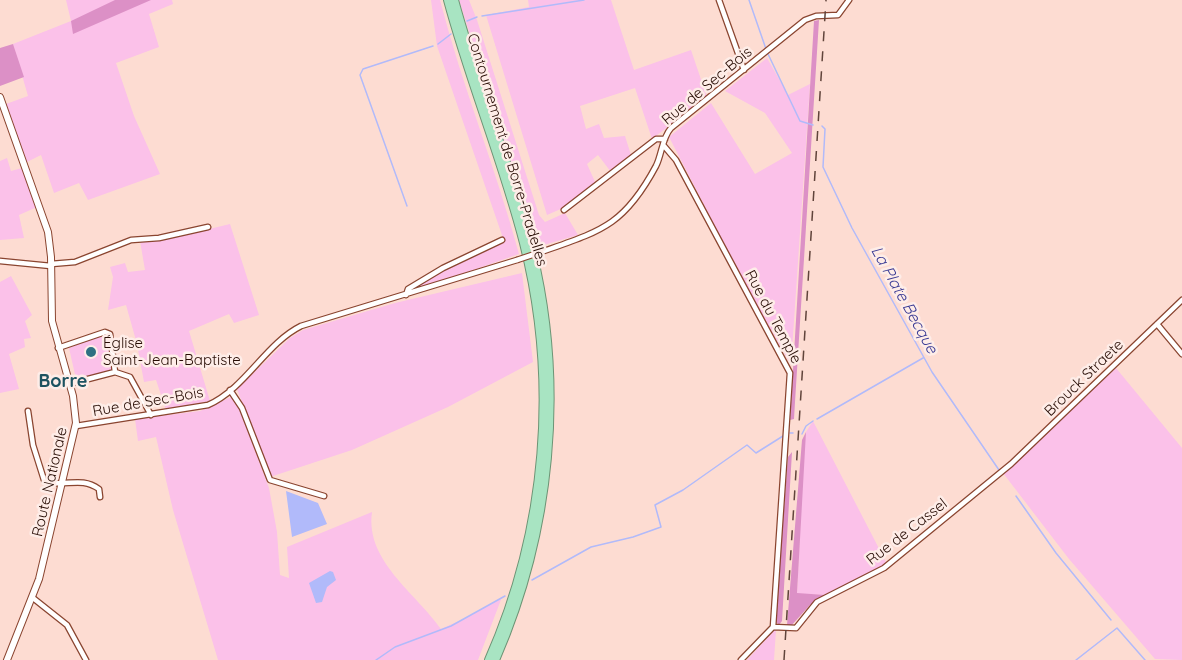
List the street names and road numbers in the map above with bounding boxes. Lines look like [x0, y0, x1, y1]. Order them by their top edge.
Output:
street label: Contournement de Borre-Pradelles [463, 31, 551, 269]
street label: Rue de Sec-Bois [658, 43, 756, 129]
street label: Rue du Temple [741, 267, 805, 367]
street label: Brouck Straete [1041, 336, 1127, 420]
street label: Rue de Sec-Bois [91, 383, 205, 421]
street label: Route Nationale [29, 425, 71, 539]
street label: Rue de Cassel [863, 495, 951, 569]

